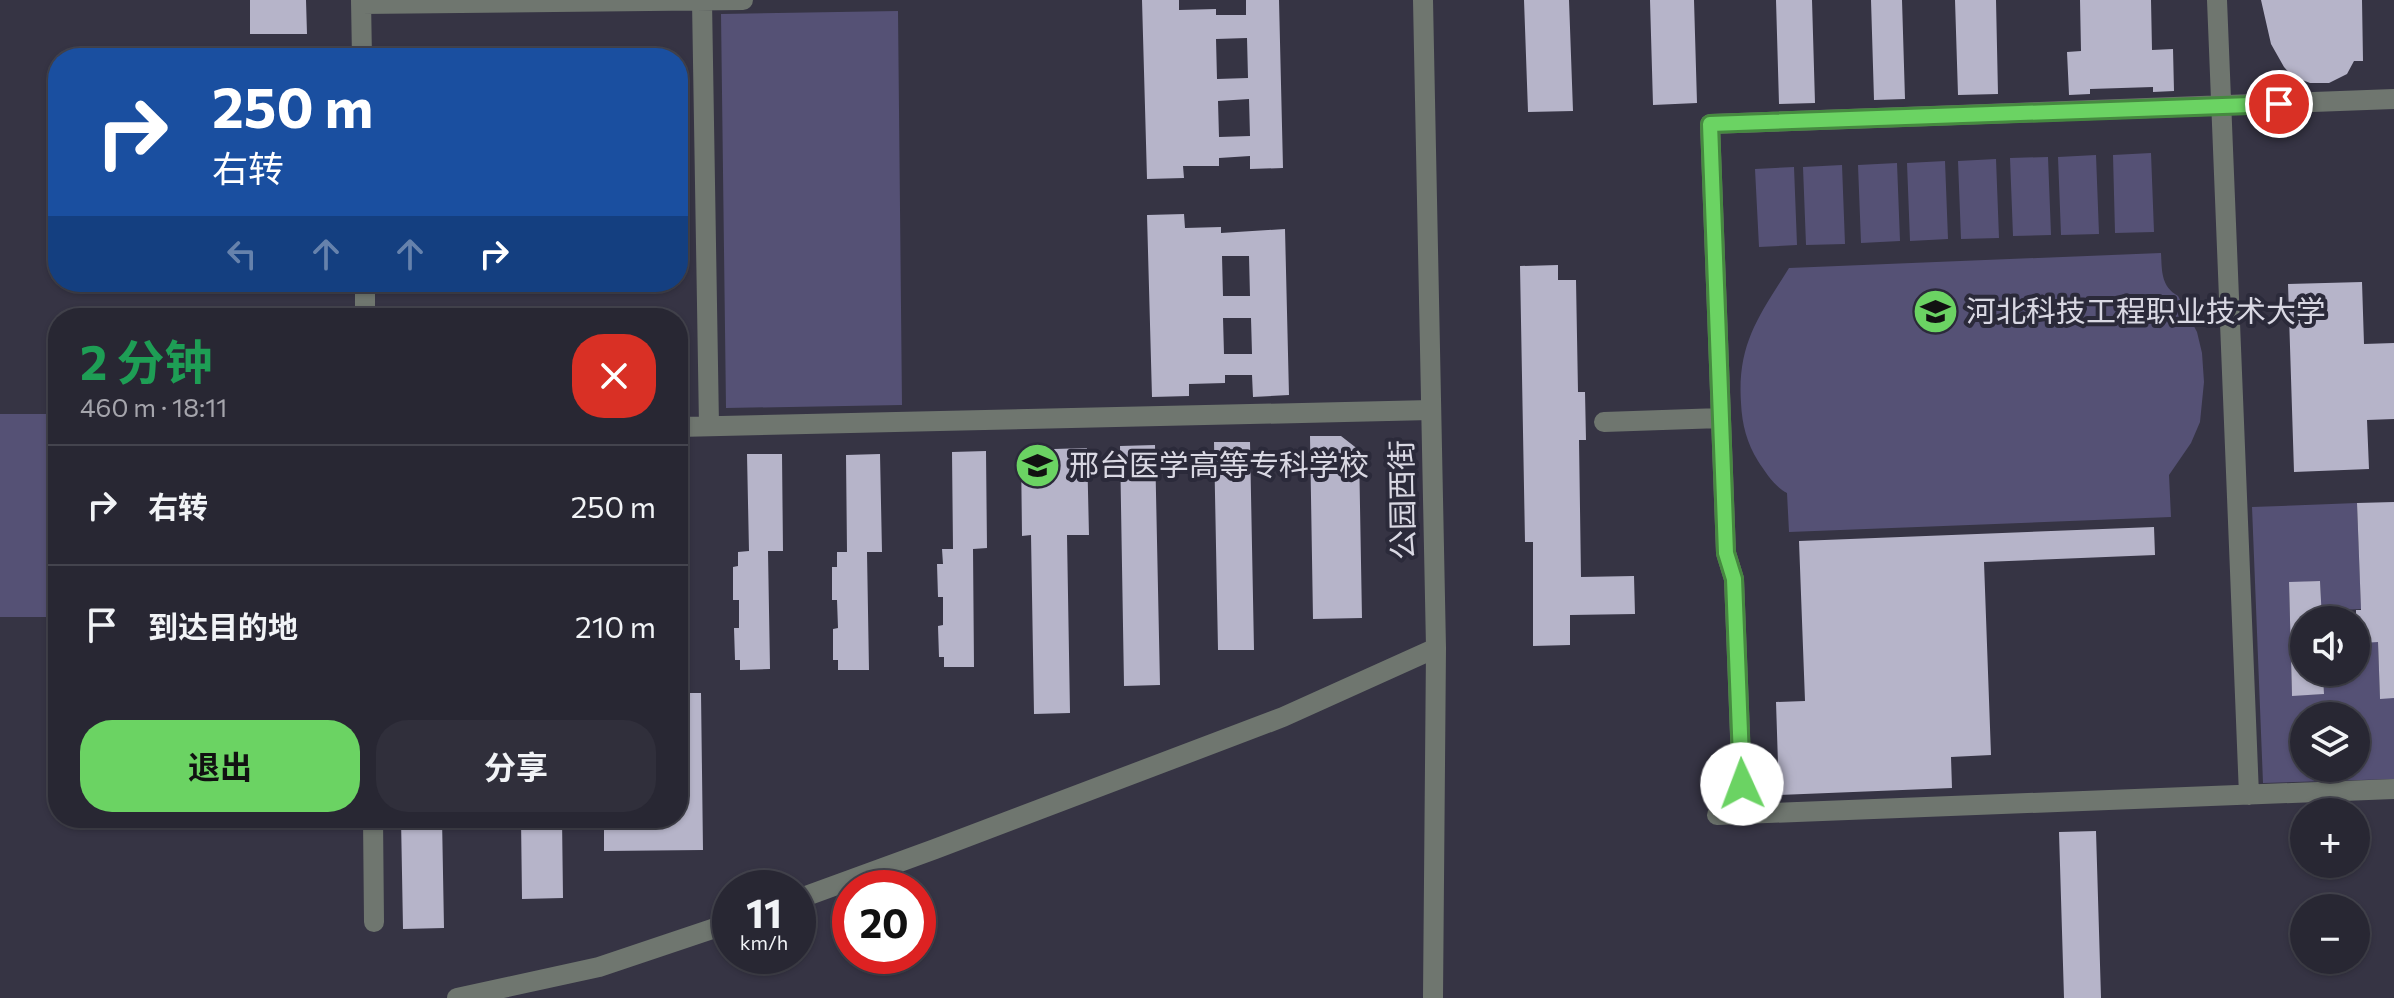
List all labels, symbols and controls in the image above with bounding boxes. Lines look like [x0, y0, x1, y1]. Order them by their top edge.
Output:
pin [2245, 70, 2313, 138]
text: 250 m [212, 71, 373, 140]
icon: right [80, 80, 184, 184]
icon: arrive [2257, 82, 2301, 126]
text: 右转 [212, 145, 284, 189]
icon: left [220, 232, 264, 276]
icon: ahead [304, 232, 348, 276]
icon: ahead [388, 232, 432, 276]
icon: right [472, 232, 516, 276]
school or university icon: 河北科技工程职业技术大学 [1911, 288, 1959, 336]
place label: 河北科技工程职业技术大学 [1966, 291, 2326, 328]
text: 2 分钟 [80, 331, 212, 390]
button: close [572, 334, 656, 418]
text: 460 m · 18:11 [80, 391, 227, 422]
street label: 公园西街 [1381, 440, 1420, 560]
school or university icon: 邢台医学高等专科学校 [1014, 442, 1062, 490]
place label: 邢台医学高等专科学校 [1069, 445, 1369, 482]
icon: right [80, 483, 124, 527]
text: 右转 [148, 487, 208, 524]
text: 250 m [571, 487, 656, 524]
icon: arrive [80, 603, 124, 647]
map controls [2290, 606, 2370, 974]
button: sound [2290, 606, 2370, 686]
text: 到达目的地 [148, 607, 298, 644]
text: 210 m [575, 607, 656, 644]
button: layers [2290, 702, 2370, 782]
button: 退出 [80, 720, 360, 812]
button: 分享 [376, 720, 656, 812]
position arrow [1700, 742, 1784, 826]
button: + [2290, 798, 2370, 878]
speed limit sign: 20 [832, 870, 936, 974]
text: 11 [746, 887, 782, 936]
button: − [2290, 894, 2370, 974]
text: km/h [740, 930, 788, 954]

